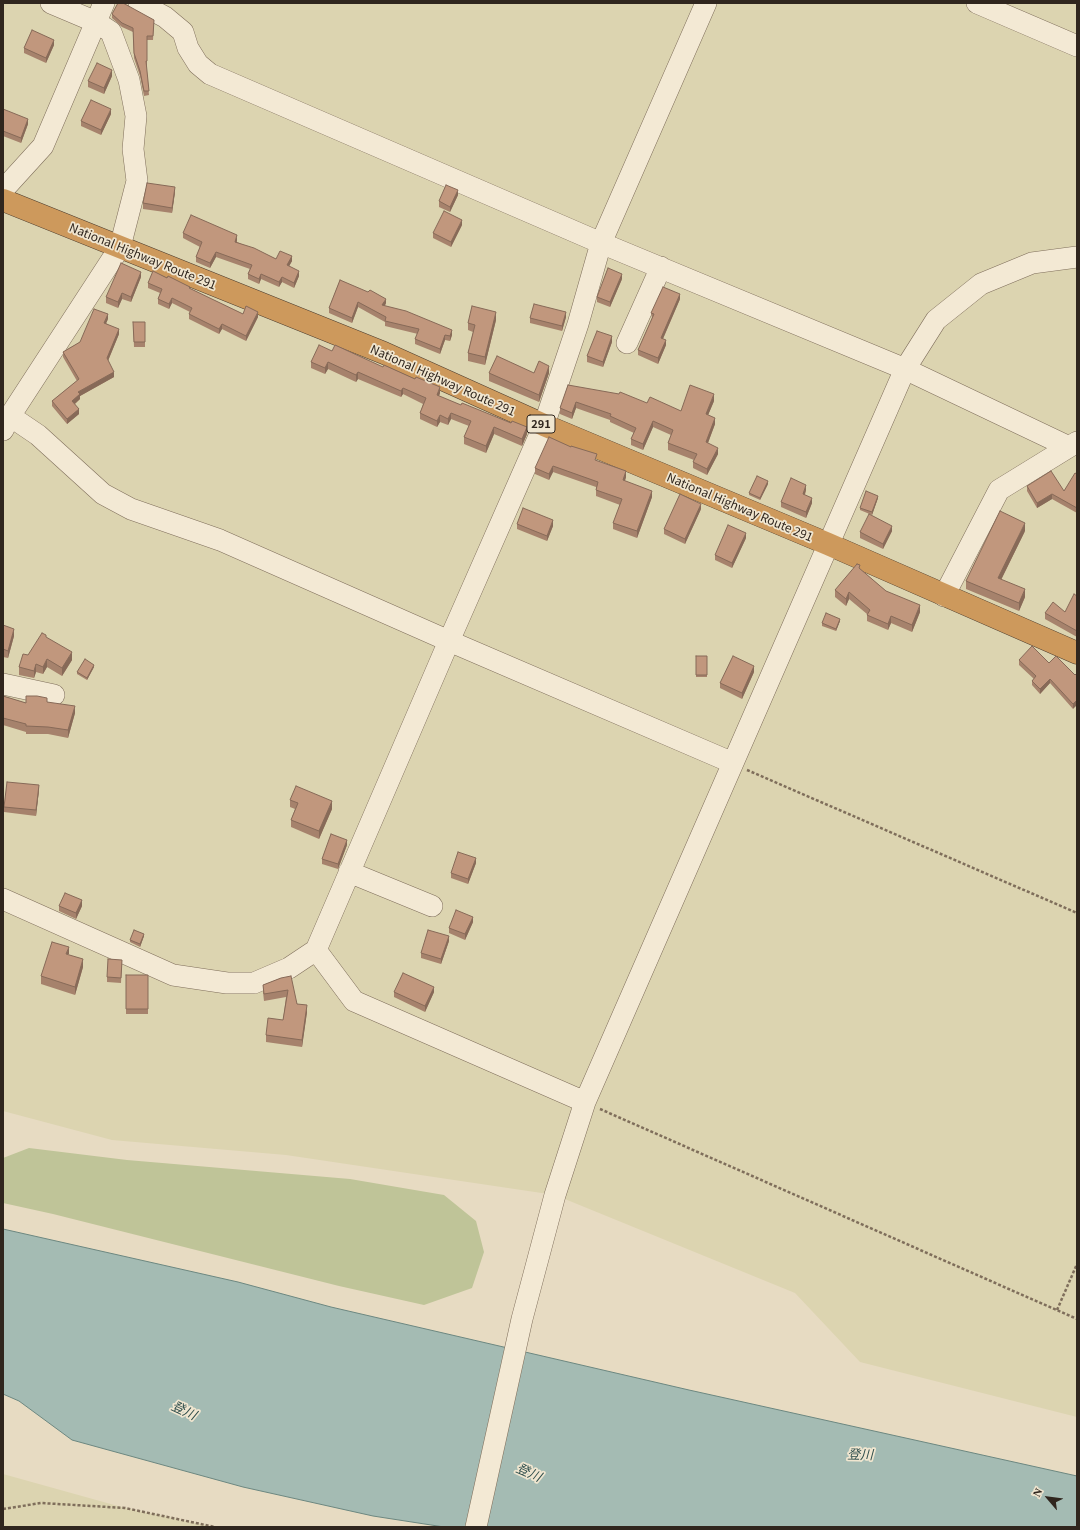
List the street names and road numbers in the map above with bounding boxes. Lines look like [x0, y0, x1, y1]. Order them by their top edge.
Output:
street label: National Highway Route 291 [67, 220, 219, 292]
street label: National Highway Route 291 [368, 341, 518, 419]
road number: 291 [527, 415, 555, 433]
street label: National Highway Route 291 [665, 470, 815, 544]

